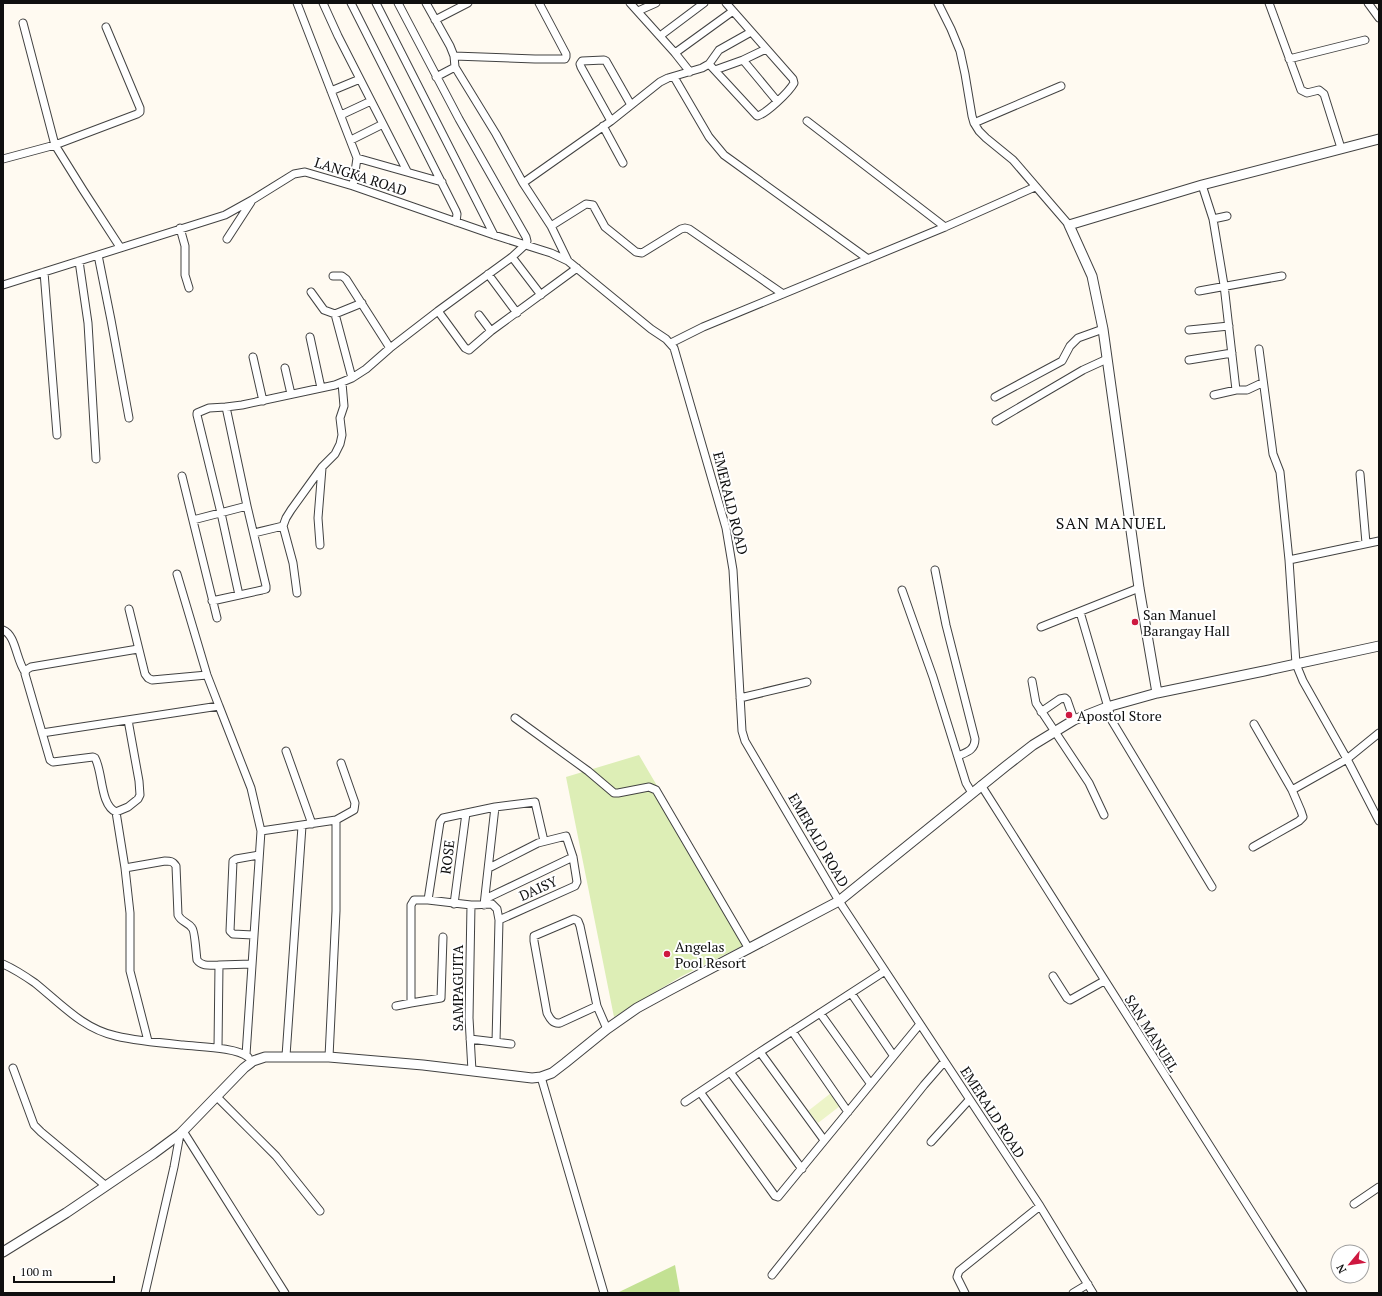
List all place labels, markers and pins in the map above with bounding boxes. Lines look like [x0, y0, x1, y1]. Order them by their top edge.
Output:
place label: San Manuel Barangay Hall [1143, 605, 1230, 640]
marker: San Manuel Barangay Hall [1130, 617, 1140, 627]
place label: Apostol Store [1077, 706, 1162, 725]
marker: Apostol Store [1064, 710, 1074, 720]
place label: Angelas Pool Resort [675, 937, 747, 972]
marker: Angelas Pool Resort [662, 949, 672, 959]

